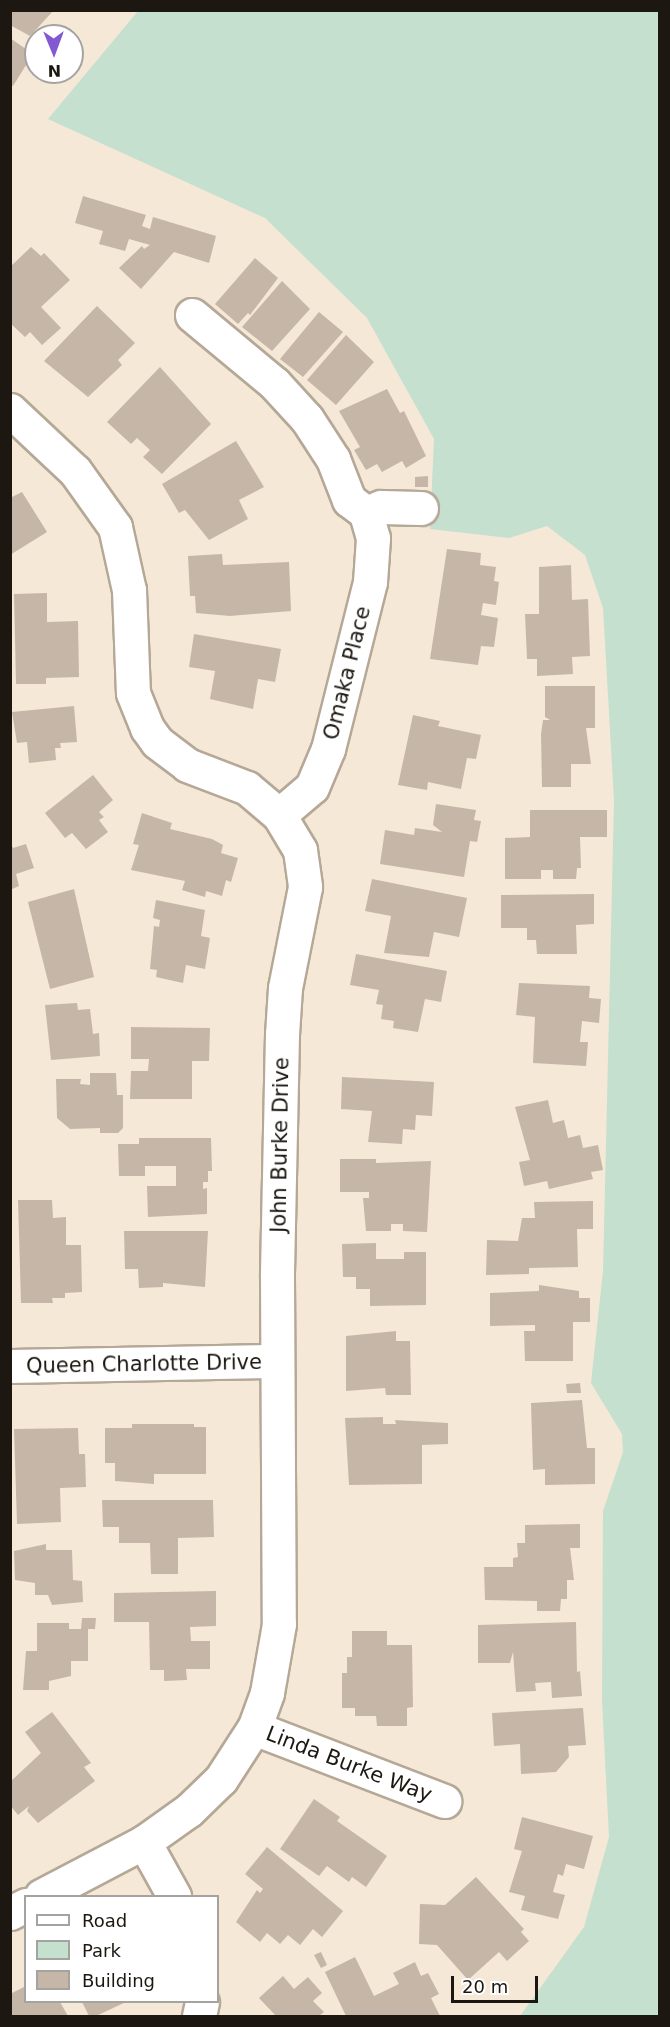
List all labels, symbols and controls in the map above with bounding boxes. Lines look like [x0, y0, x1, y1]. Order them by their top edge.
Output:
north arrow [24, 24, 84, 84]
text: N [47, 61, 61, 80]
street label: Omaka Place [318, 603, 376, 743]
street label: John Burke Drive [266, 1057, 294, 1233]
street label: Queen Charlotte Drive [26, 1349, 262, 1379]
street label: Linda Burke Way [262, 1721, 436, 1807]
legend [24, 1895, 219, 2003]
text: Road [82, 1910, 127, 1931]
text: Park [82, 1940, 121, 1961]
scale bar [454, 1964, 541, 2002]
text: Building [82, 1970, 155, 1991]
text: 20 m [462, 1976, 508, 1997]

